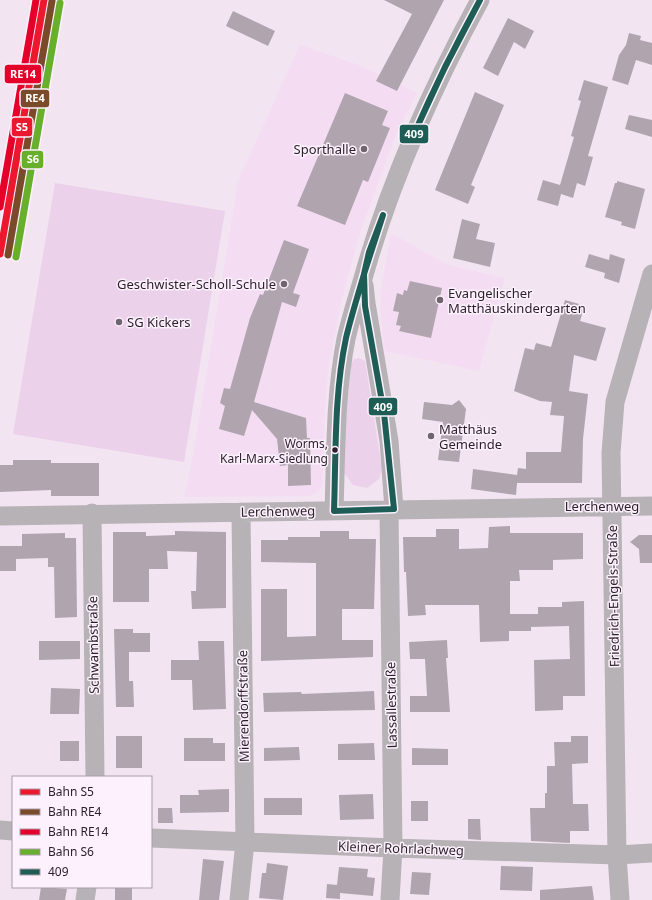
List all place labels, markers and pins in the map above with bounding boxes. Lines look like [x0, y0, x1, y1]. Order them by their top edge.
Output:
place label: Sporthalle [294, 140, 356, 158]
marker: Sporthalle [359, 144, 369, 154]
place label: Geschwister-Scholl-Schule [117, 275, 276, 293]
marker: Geschwister-Scholl-Schule [279, 279, 289, 289]
place label: Evangelischer Matthäuskindergarten [448, 284, 586, 317]
marker: Evangelischer Matthäuskindergarten [435, 295, 445, 305]
place label: SG Kickers [127, 313, 191, 331]
marker: SG Kickers [114, 317, 124, 327]
place label: Matthäus Gemeinde [439, 420, 502, 453]
marker: Matthäus Gemeinde [426, 431, 436, 441]
place label: Worms, Karl-Marx-Siedlung [220, 435, 328, 467]
marker: Worms, Karl-Marx-Siedlung [330, 445, 340, 455]

